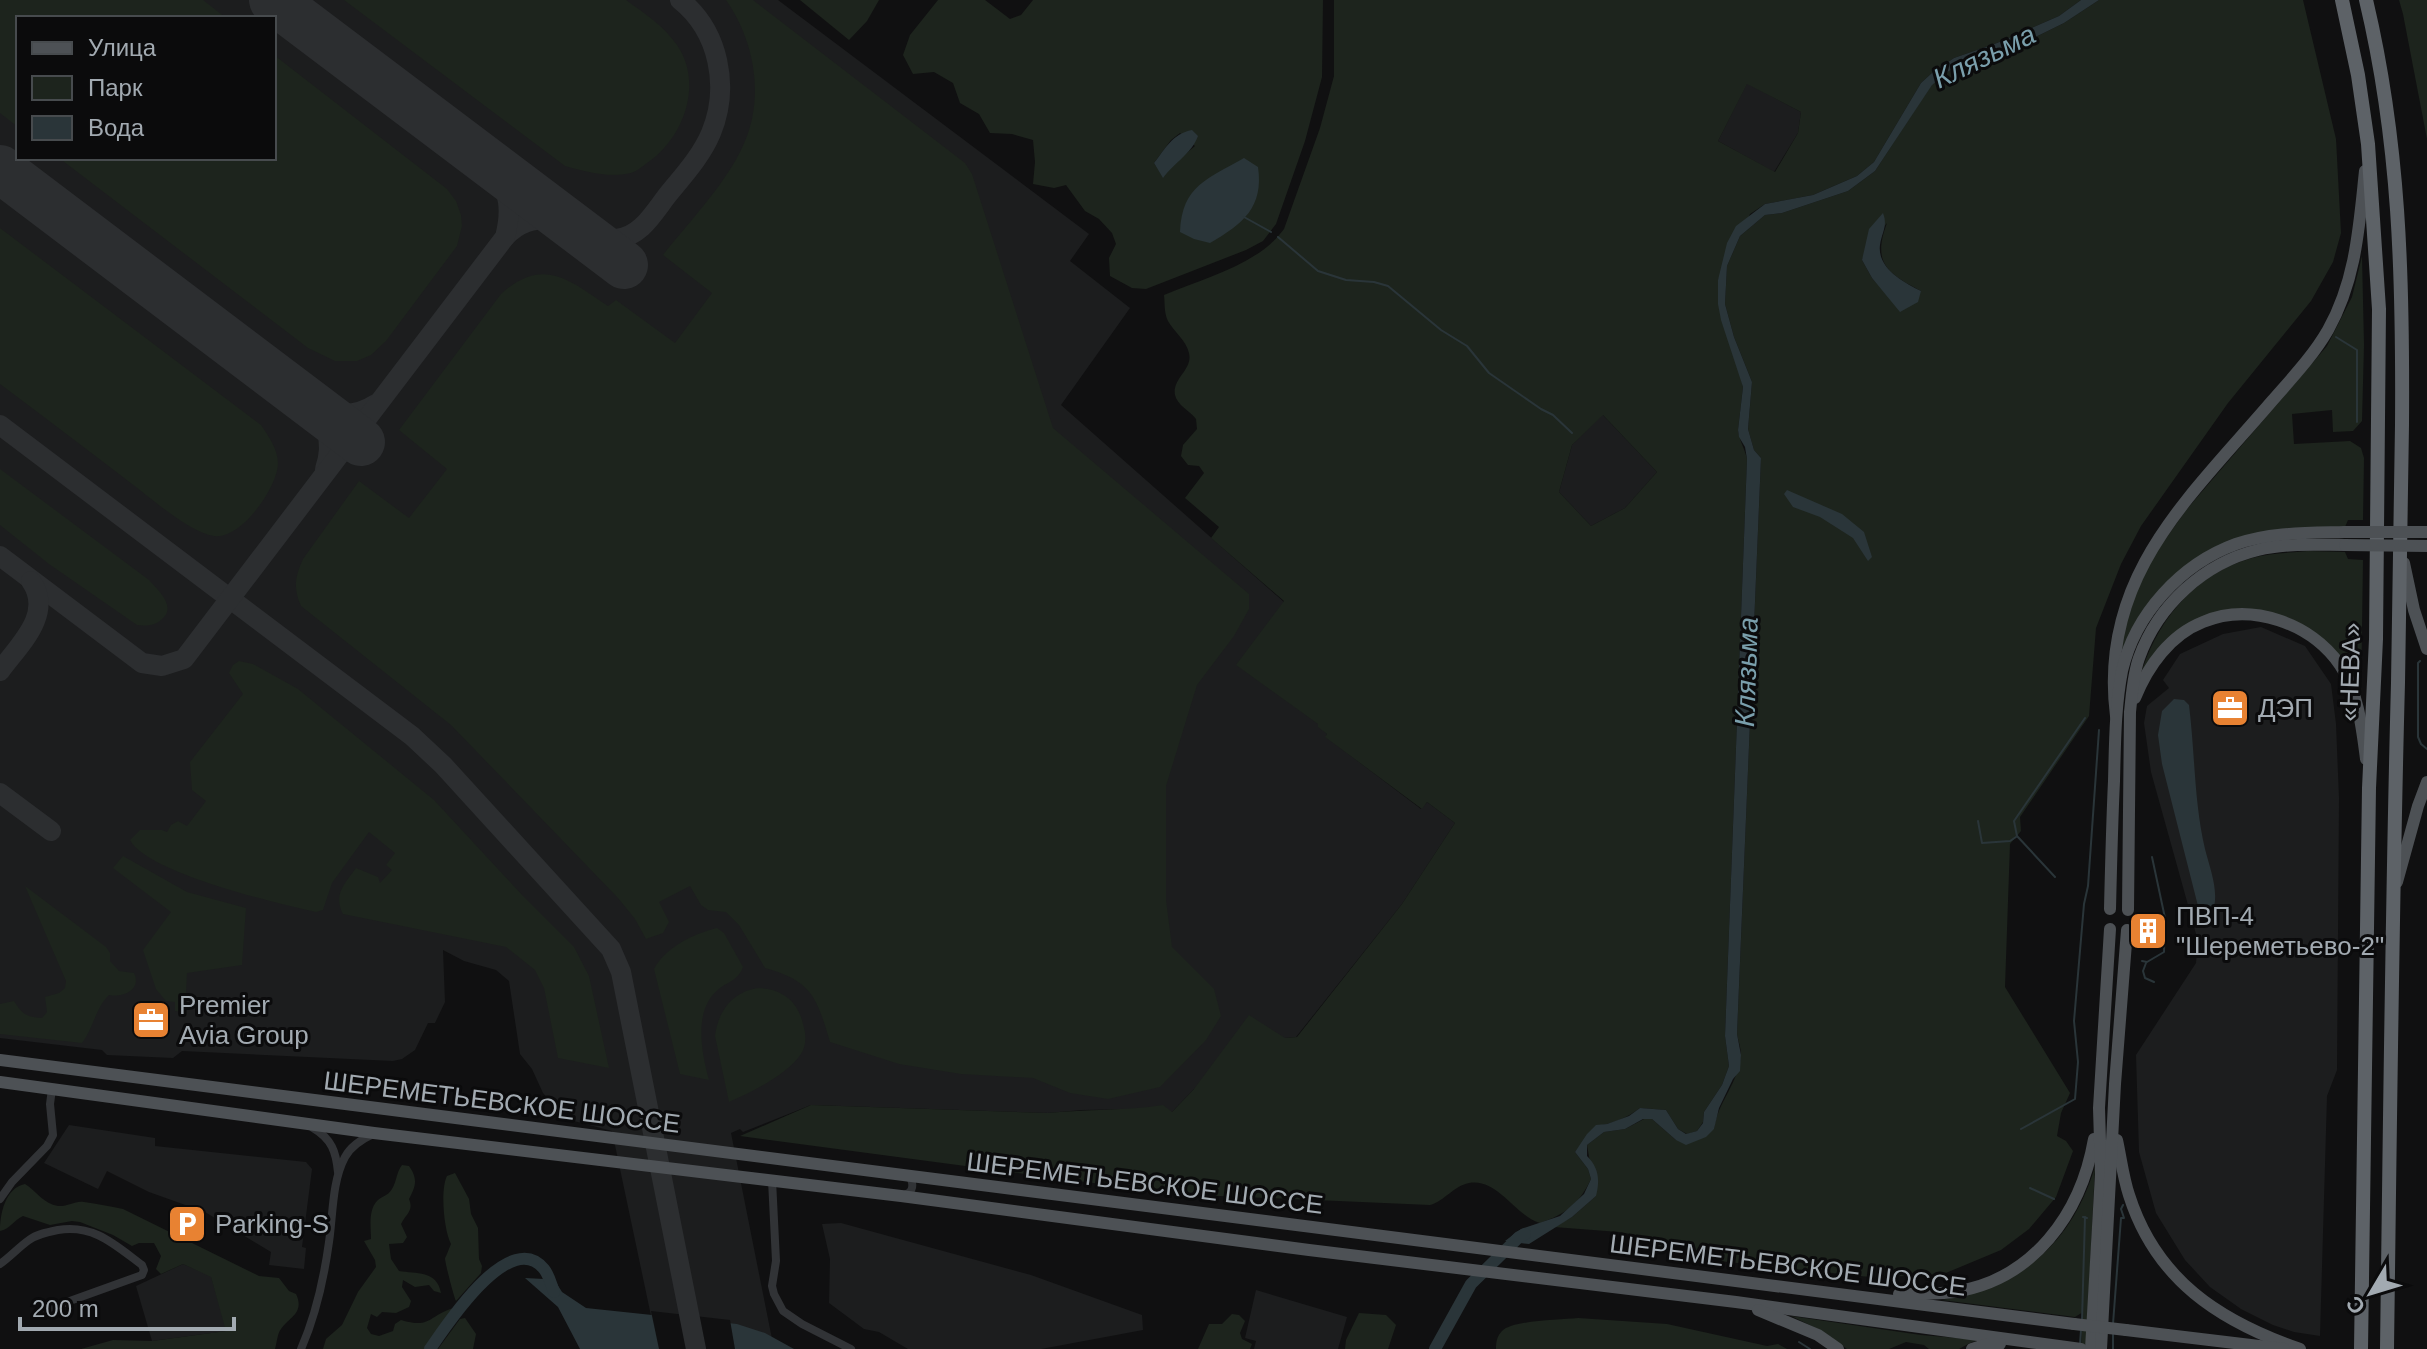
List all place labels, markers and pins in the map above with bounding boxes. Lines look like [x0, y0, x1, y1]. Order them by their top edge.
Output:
office icon: ДЭП [2209, 687, 2251, 729]
place label: ДЭП [2258, 693, 2313, 723]
place label: ПВП-4 "Шереметьево-2" [2176, 901, 2384, 961]
building icon: ПВП-4 "Шереметьево-2" [2127, 910, 2169, 952]
place label: Premier Avia Group [179, 990, 309, 1050]
office icon: Premier Avia Group [130, 999, 172, 1041]
parking icon: Parking-S [166, 1203, 208, 1245]
place label: Parking-S [215, 1209, 329, 1239]

